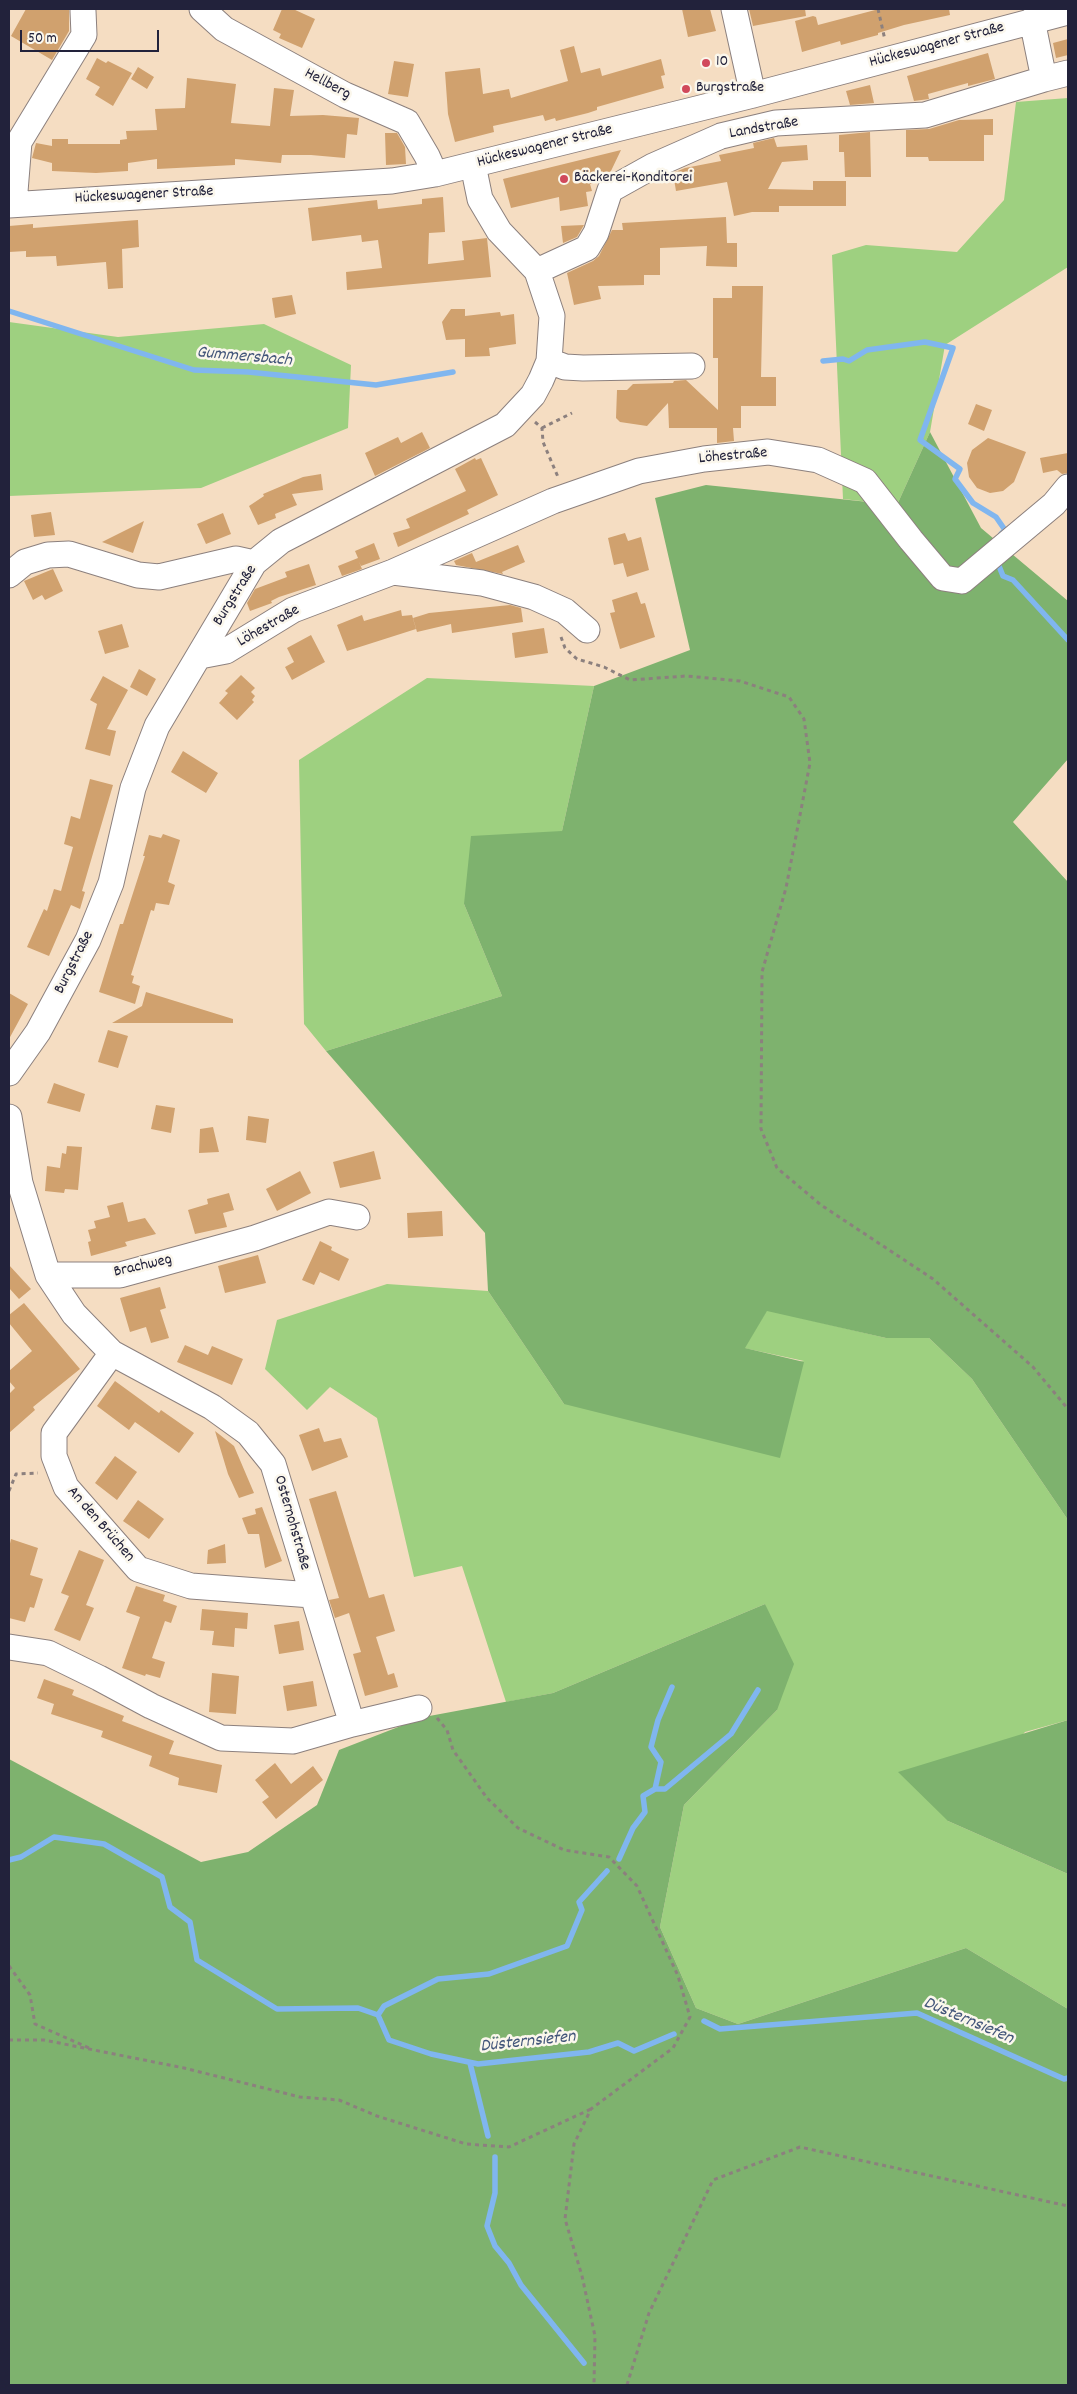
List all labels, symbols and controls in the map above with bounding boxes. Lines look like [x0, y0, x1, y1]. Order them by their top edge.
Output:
street label: Hückeswagener Straße [867, 19, 1007, 73]
scale bar [22, 20, 161, 52]
text: 50 m [28, 28, 57, 50]
place label: 10 [716, 53, 728, 73]
marker: 10 [700, 57, 712, 69]
street label: Hellberg [301, 65, 353, 105]
place label: Burgstraße [696, 79, 764, 99]
marker: Burgstraße [680, 83, 692, 95]
street label: Landstraße [728, 113, 800, 145]
street label: Hückeswagener Straße [475, 121, 615, 173]
place label: Bäckerei-Konditorei [574, 169, 692, 189]
marker: Bäckerei-Konditorei [558, 173, 570, 185]
street label: Hückeswagener Straße [74, 183, 214, 209]
water label: Gummersbach [196, 343, 292, 373]
street label: Löhestraße [698, 444, 768, 470]
street label: Burgstraße [210, 562, 262, 630]
street label: Löhestraße [234, 601, 304, 653]
street label: Burgstraße [51, 928, 99, 998]
street label: Brachweg [112, 1251, 174, 1283]
street label: Osternohstraße [268, 1474, 314, 1572]
street label: An den Brüchen [62, 1483, 138, 1567]
water label: Düsternsiefen [920, 1993, 1016, 2051]
water label: Düsternsiefen [479, 2027, 577, 2059]

